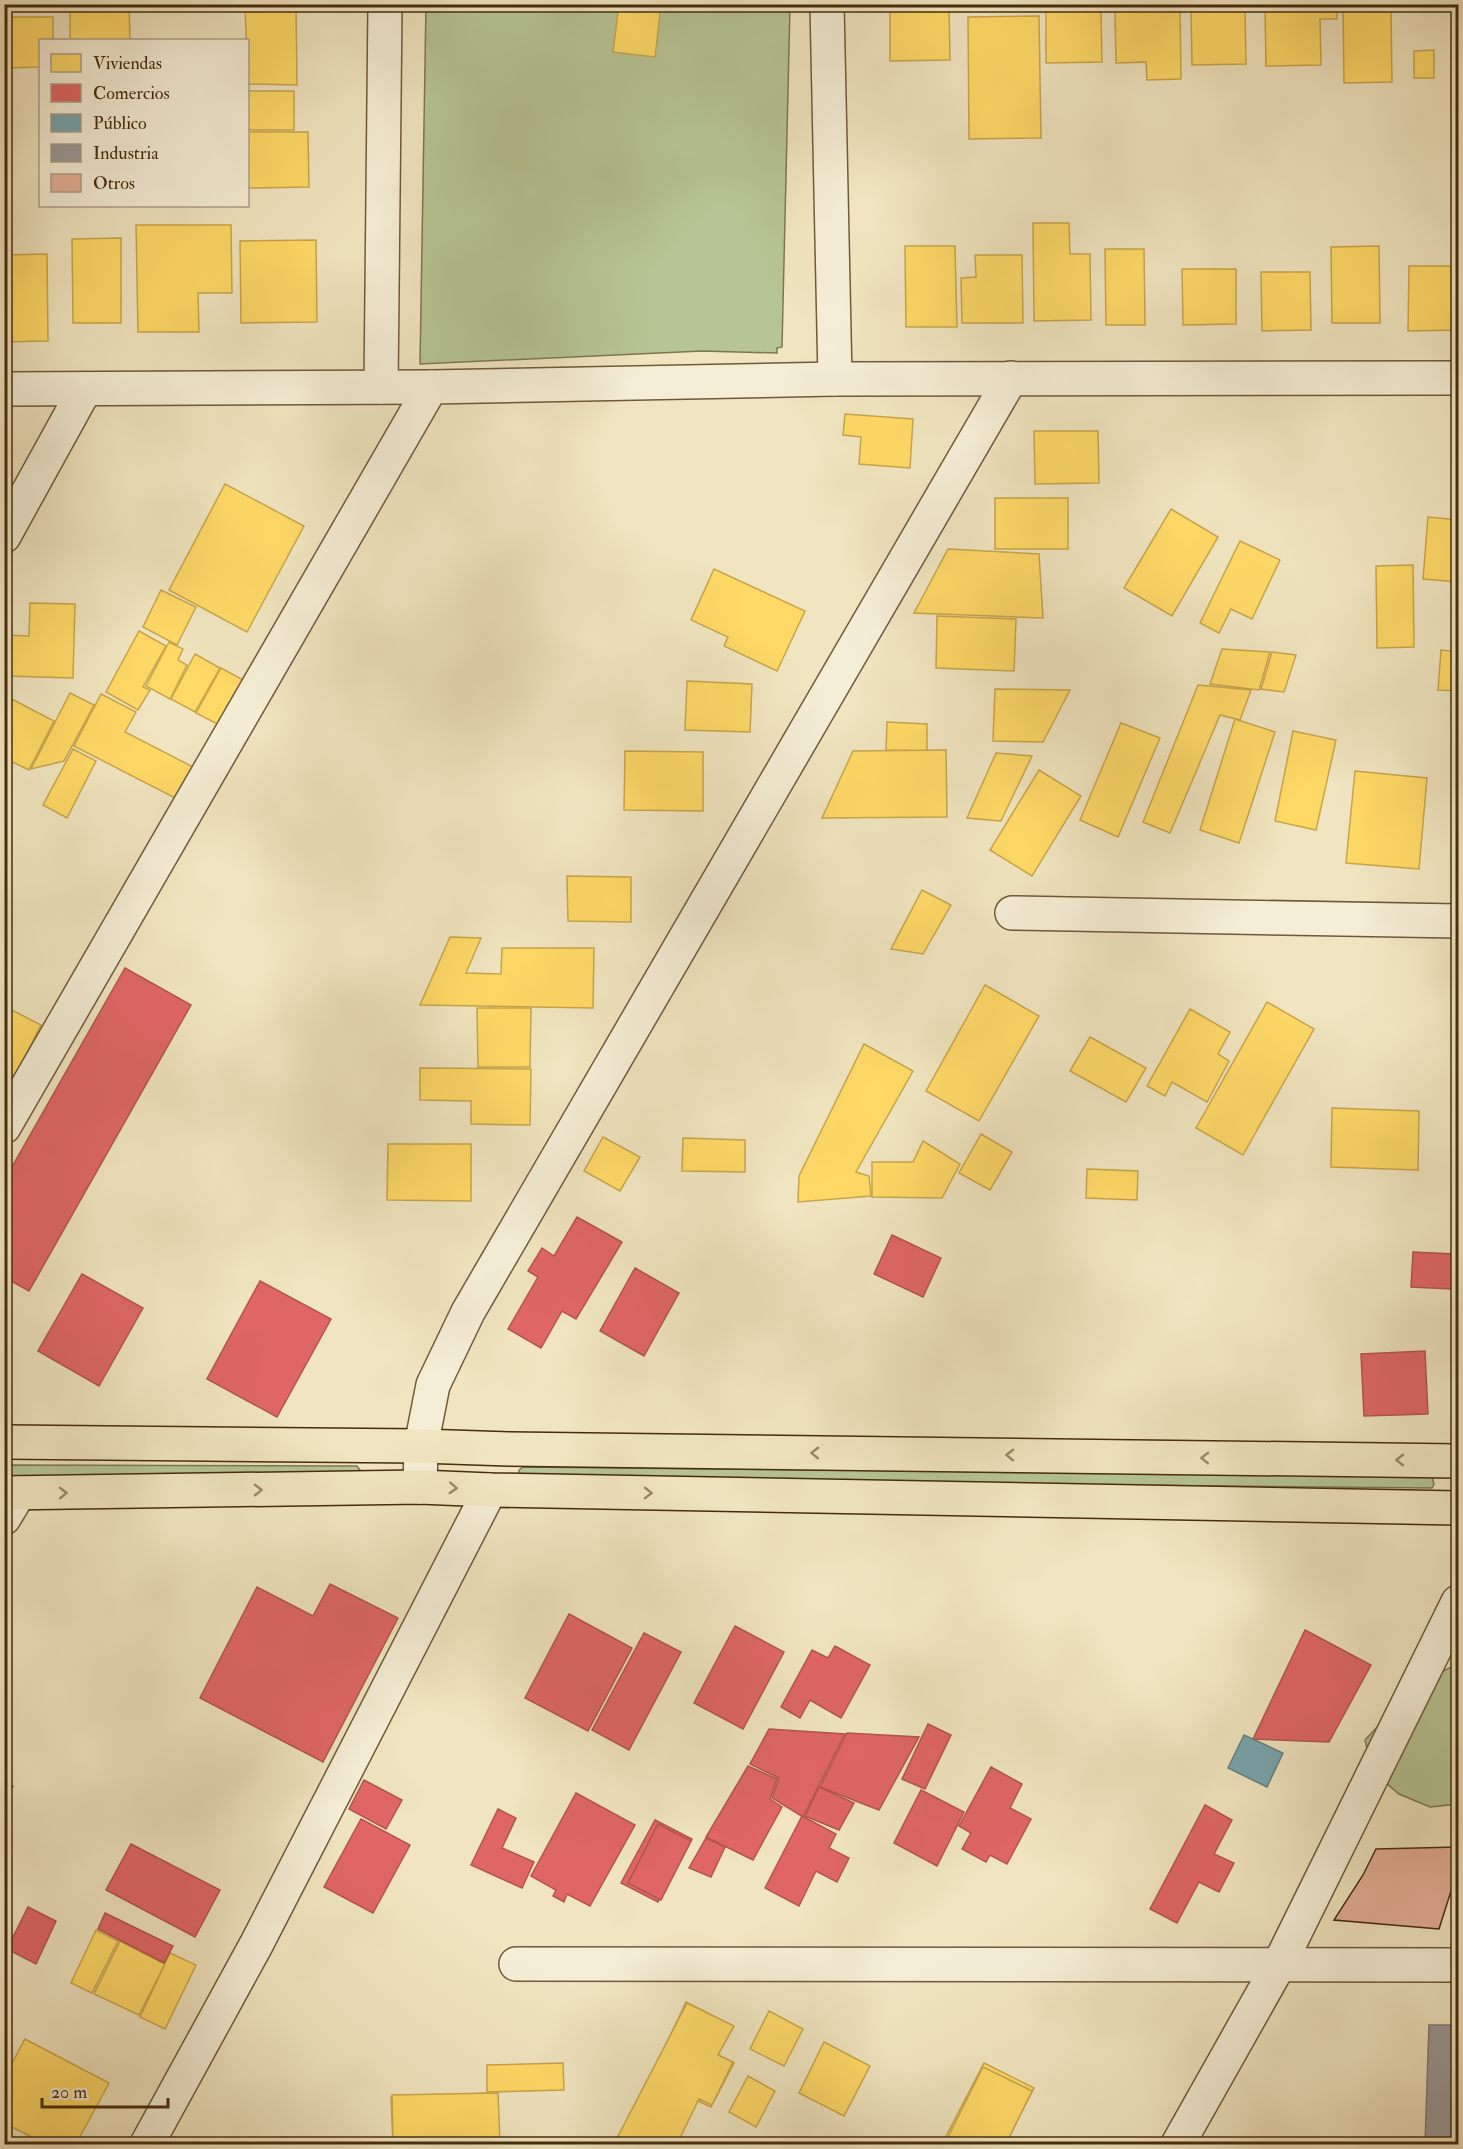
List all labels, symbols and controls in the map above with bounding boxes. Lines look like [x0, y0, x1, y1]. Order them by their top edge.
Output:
legend [39, 39, 249, 207]
text: Viviendas [93, 52, 162, 75]
text: Comercios [93, 82, 170, 105]
text: Público [93, 112, 147, 135]
text: Industria [93, 142, 159, 165]
text: Otros [93, 172, 135, 195]
one-way arrow [811, 1447, 820, 1459]
one-way arrow [1006, 1449, 1015, 1461]
one-way arrow [1201, 1451, 1210, 1464]
one-way arrow [1396, 1454, 1405, 1466]
one-way arrow [448, 1482, 457, 1495]
one-way arrow [253, 1483, 262, 1496]
one-way arrow [58, 1486, 67, 1499]
one-way arrow [643, 1487, 652, 1499]
scale bar [42, 2071, 168, 2109]
text: 20 m [51, 2081, 87, 2104]

